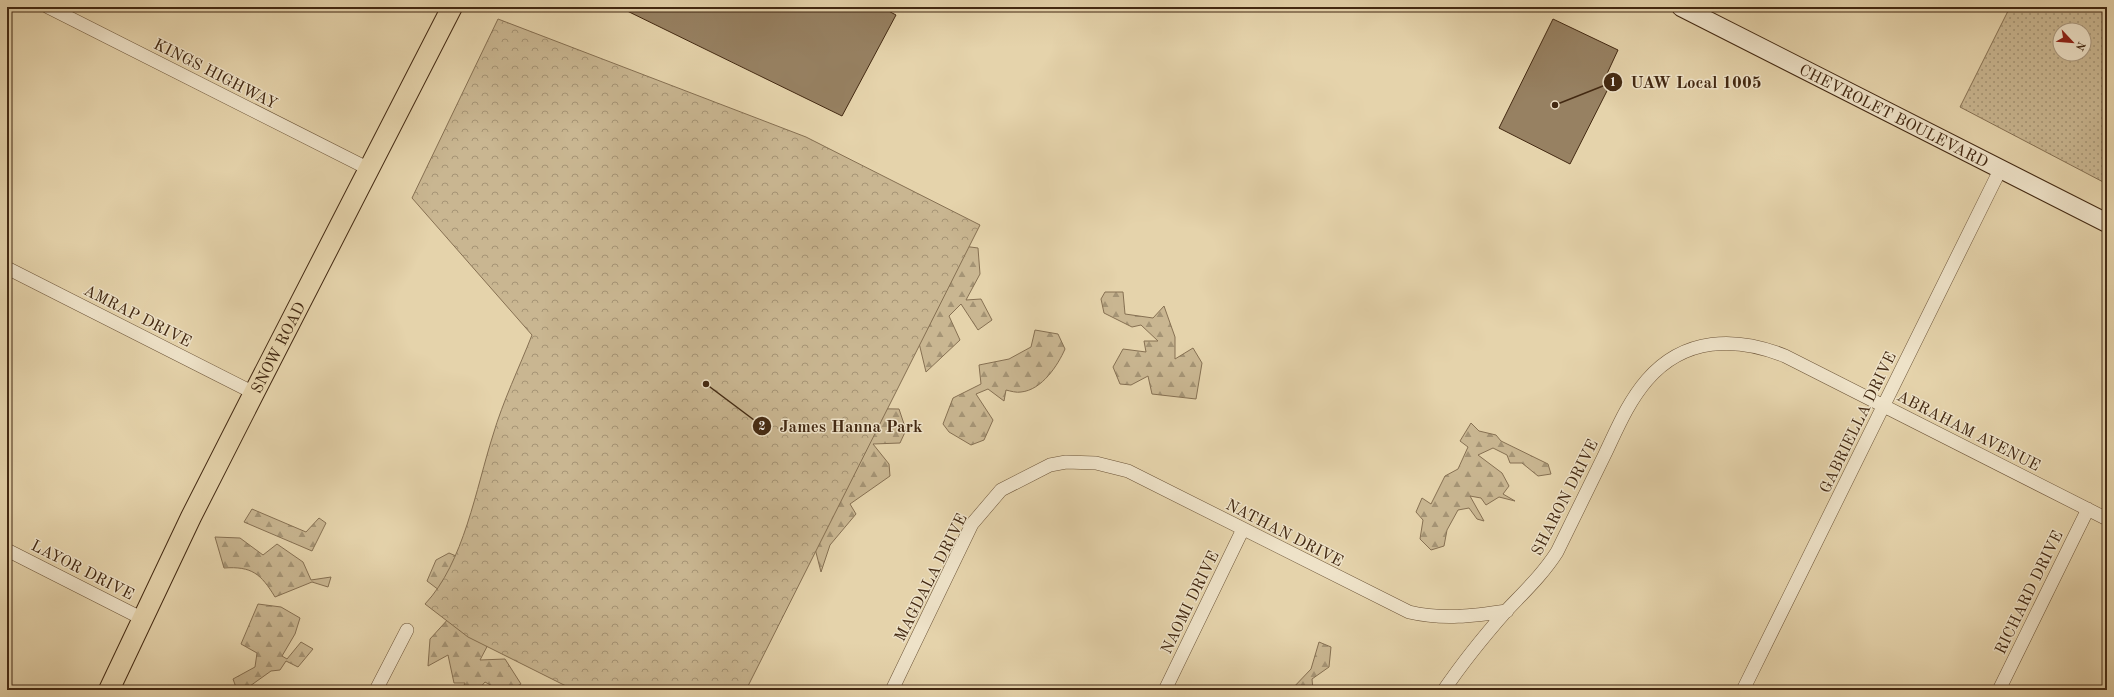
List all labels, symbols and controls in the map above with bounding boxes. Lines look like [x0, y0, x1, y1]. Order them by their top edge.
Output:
north arrow [2052, 22, 2092, 62]
street label: KINGS HIGHWAY [151, 37, 280, 113]
text: N [2073, 40, 2086, 52]
street label: CHEVROLET BOULEVARD [1796, 62, 1990, 171]
callout: UAW Local 1005 [1603, 67, 1770, 96]
text: UAW Local 1005 [1630, 75, 1762, 92]
text: 1 [1610, 77, 1616, 89]
street label: AMRAP DRIVE [81, 283, 193, 351]
street label: SNOW ROAD [249, 300, 309, 396]
street label: GABRIELLA DRIVE [1818, 350, 1900, 496]
street label: ABRAHAM AVENUE [1894, 389, 2042, 475]
callout: James Hanna Park [752, 411, 931, 440]
text: James Hanna Park [779, 419, 923, 436]
text: 2 [759, 421, 766, 433]
street label: SHARON DRIVE [1530, 437, 1602, 558]
street label: NATHAN DRIVE [1223, 497, 1345, 570]
street label: MAGDALA DRIVE [893, 511, 971, 644]
street label: RICHARD DRIVE [1993, 529, 2067, 657]
street label: LAYOR DRIVE [28, 538, 136, 603]
street label: NAOMI DRIVE [1159, 549, 1223, 657]

